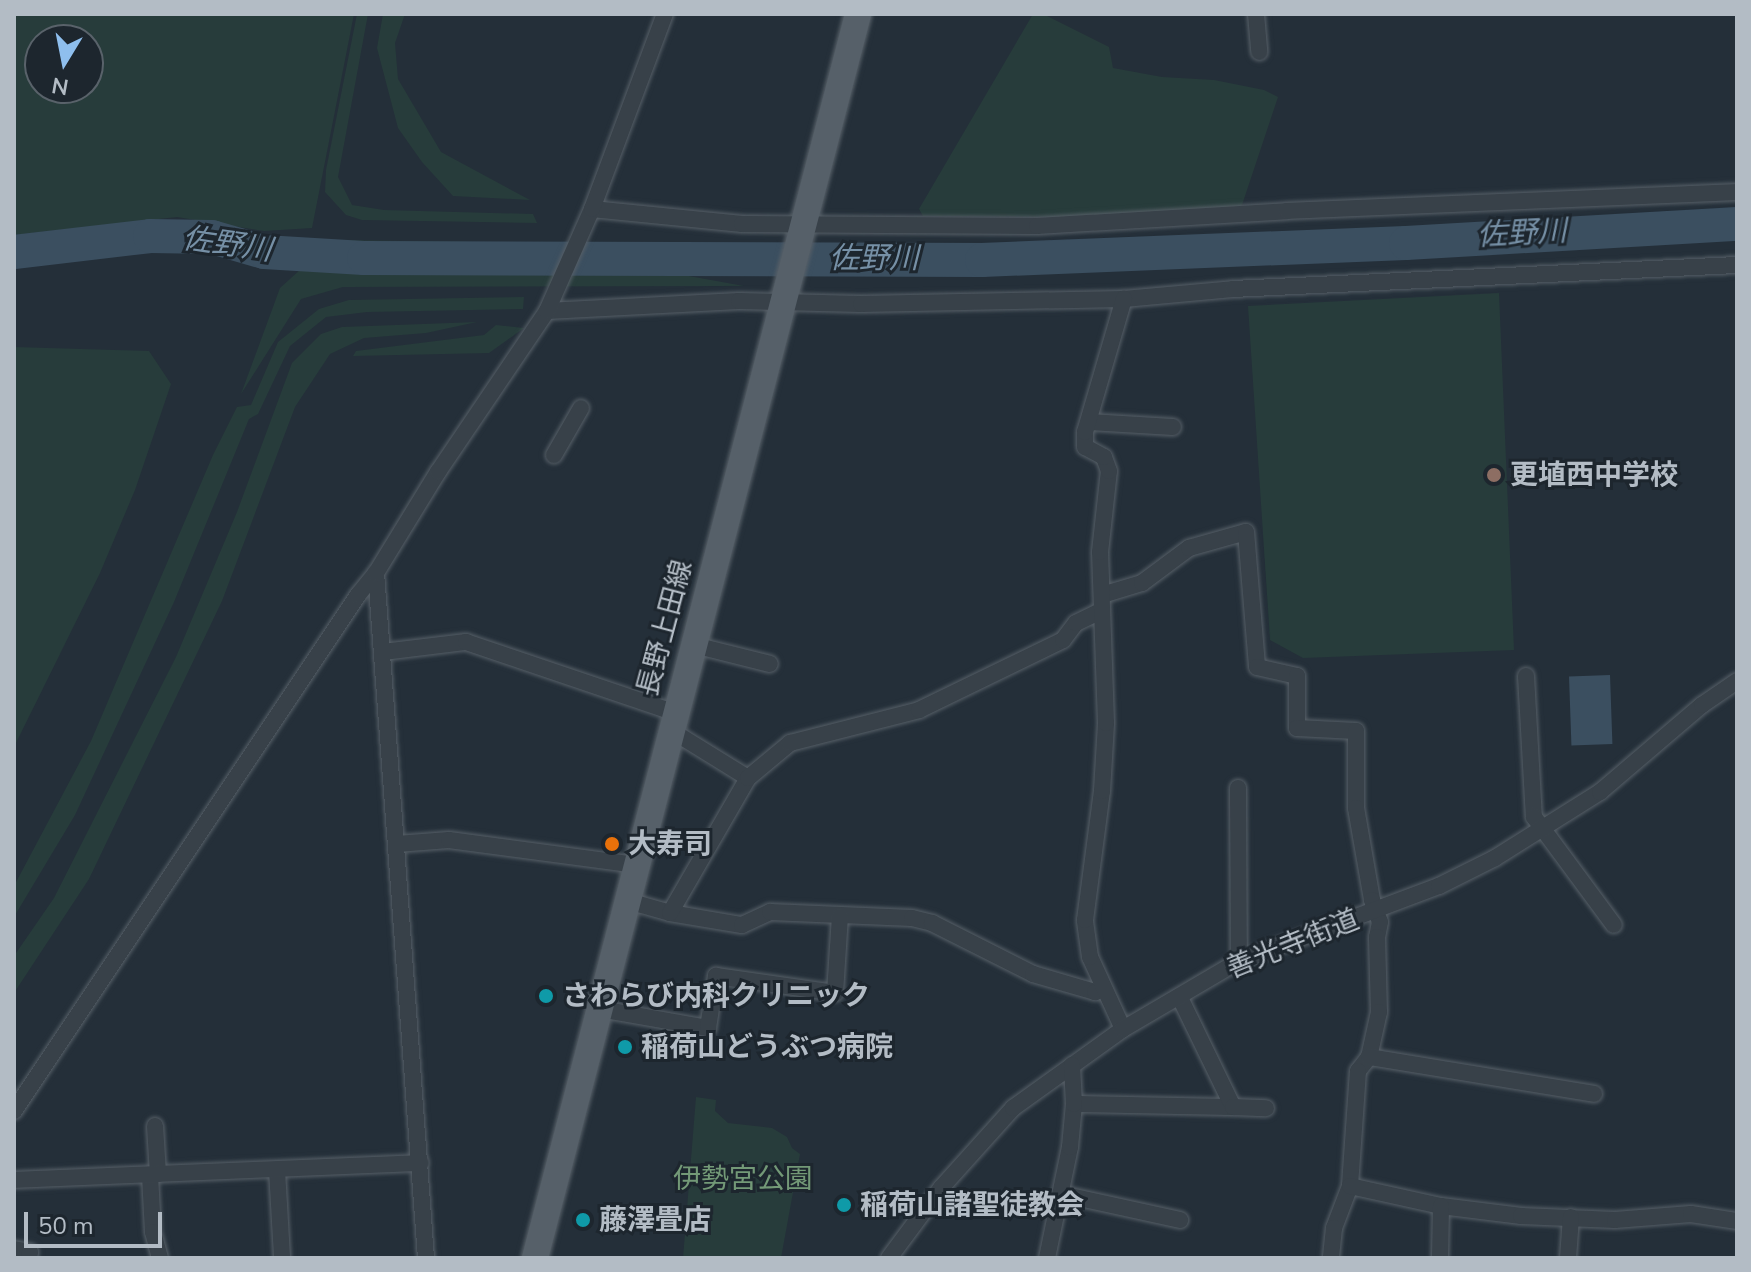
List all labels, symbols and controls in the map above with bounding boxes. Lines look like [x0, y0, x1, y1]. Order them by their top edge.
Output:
north arrow [24, 24, 104, 104]
text: N [49, 69, 71, 102]
water label: 佐野川 [1476, 214, 1568, 254]
water label: 佐野川 [180, 221, 274, 269]
water label: 佐野川 [829, 241, 919, 277]
place label: 更埴西中学校 [1510, 458, 1678, 492]
marker: 更埴西中学校 [1485, 466, 1503, 484]
street label: 長野上田線 [631, 556, 699, 700]
place label: 大寿司 [628, 827, 712, 861]
marker: 大寿司 [603, 835, 621, 853]
street label: 善光寺街道 [1222, 902, 1364, 986]
place label: さわらび内科クリニック [562, 979, 870, 1013]
marker: さわらび内科クリニック [537, 987, 555, 1005]
place label: 稲荷山どうぶつ病院 [641, 1030, 893, 1064]
marker: 稲荷山どうぶつ病院 [616, 1038, 634, 1056]
park label: 伊勢宮公園 [673, 1162, 813, 1196]
place label: 稲荷山諸聖徒教会 [860, 1188, 1084, 1222]
scale bar [28, 1196, 166, 1246]
marker: 稲荷山諸聖徒教会 [835, 1196, 853, 1214]
place label: 藤澤畳店 [599, 1203, 711, 1237]
text: 50 m [38, 1210, 94, 1242]
marker: 藤澤畳店 [574, 1211, 592, 1229]

